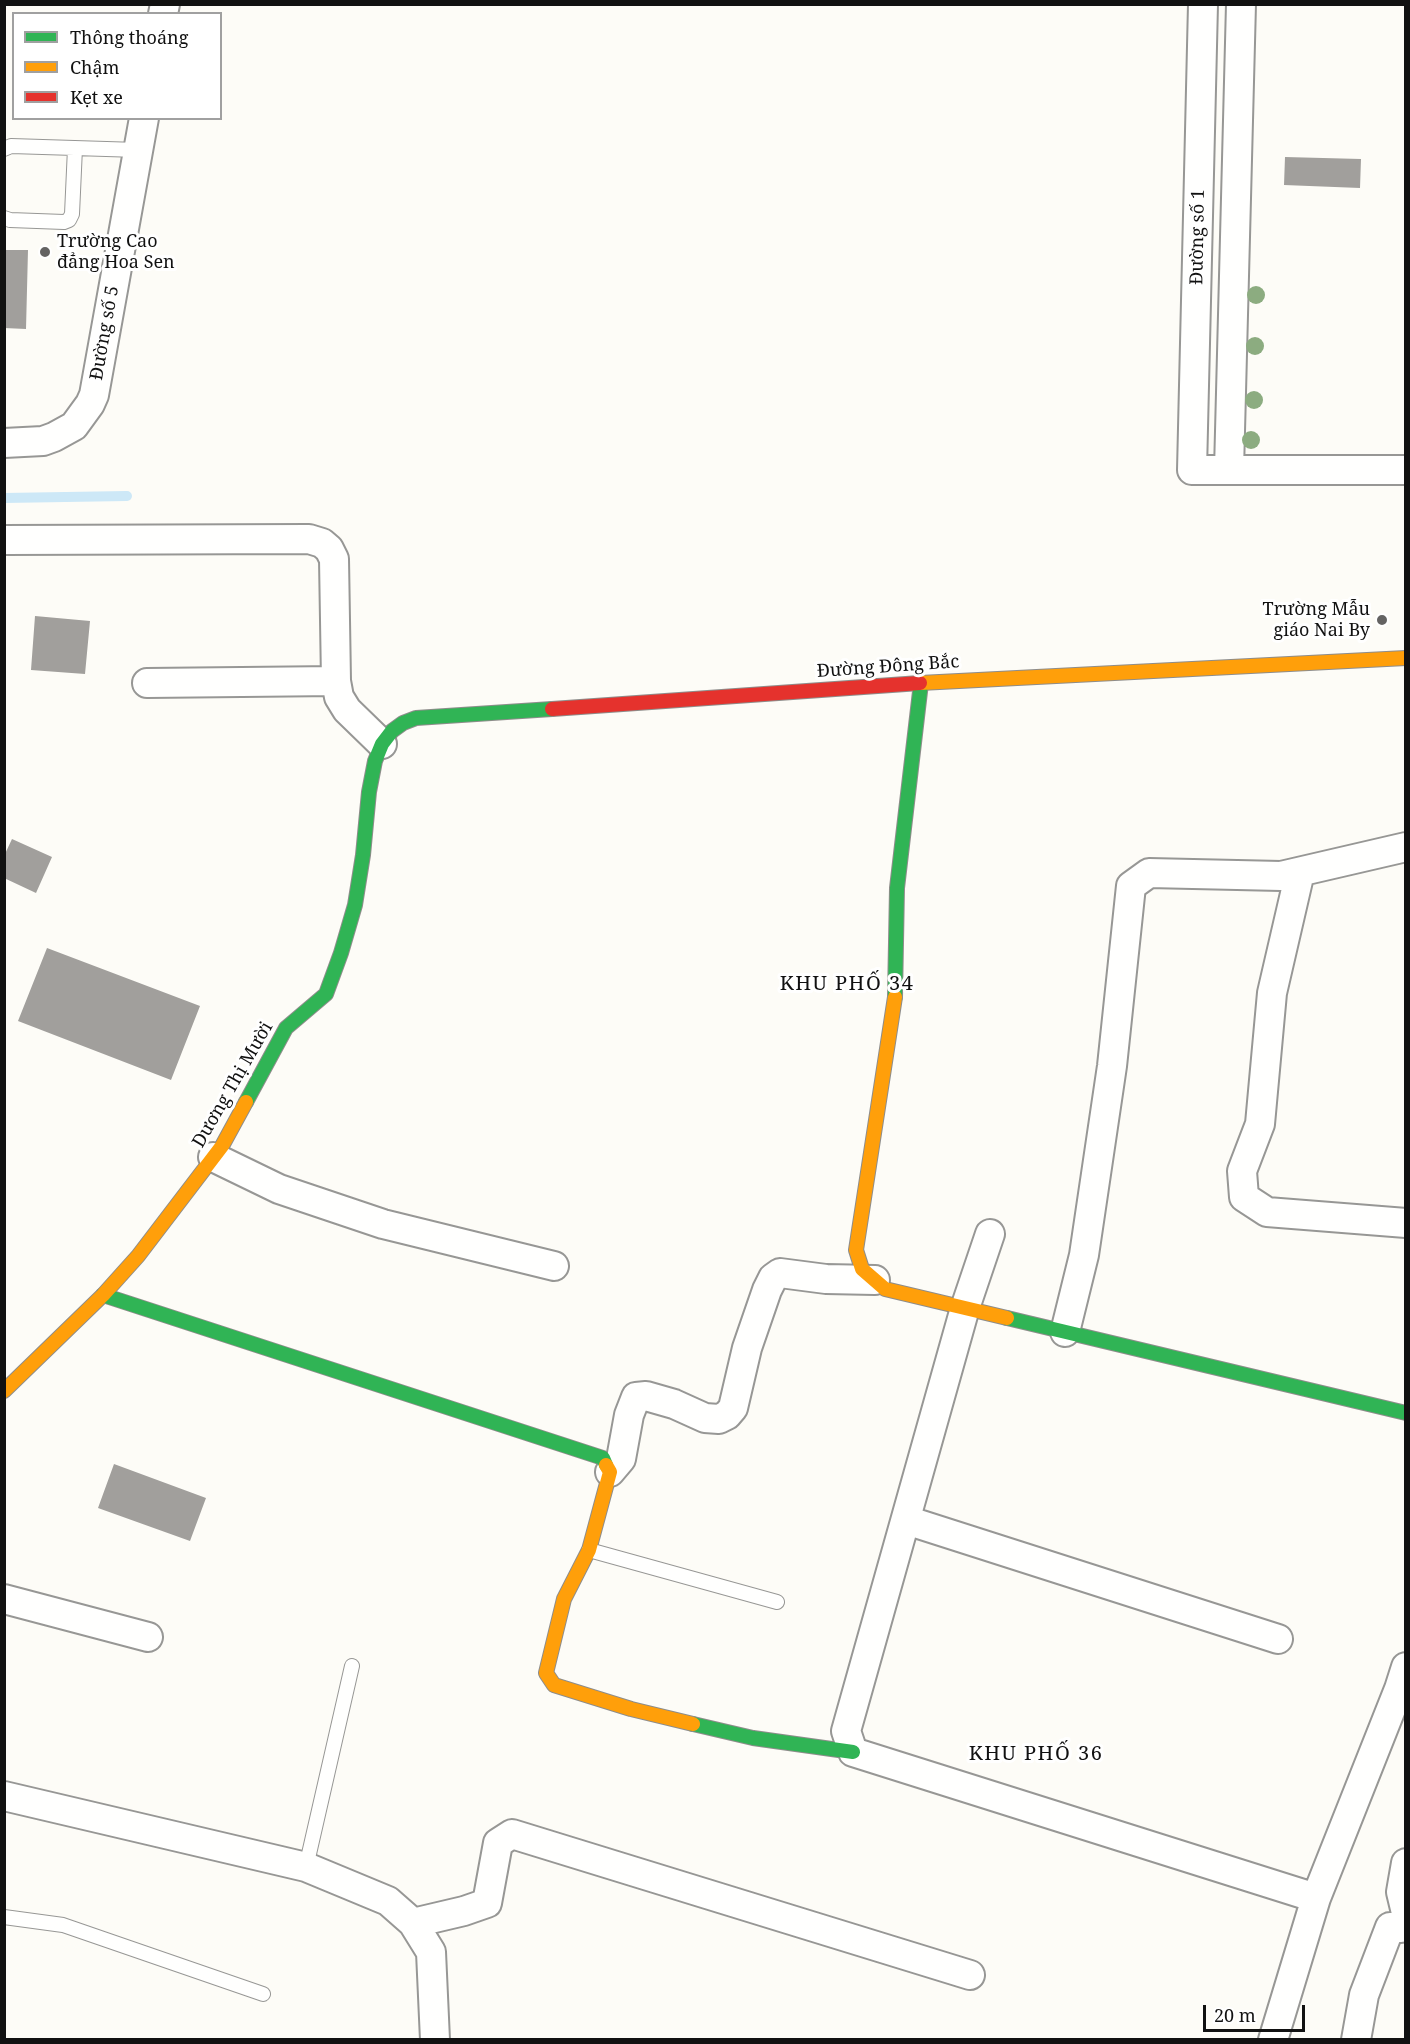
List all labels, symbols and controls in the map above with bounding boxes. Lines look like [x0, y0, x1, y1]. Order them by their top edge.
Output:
legend [12, 12, 222, 120]
text: Thông thoáng [70, 25, 188, 49]
text: Chậm [70, 55, 120, 79]
text: Kẹt xe [70, 85, 123, 109]
street label: Đường số 1 [1186, 189, 1210, 285]
place label: Trường Cao đẳng Hoa Sen [57, 231, 175, 274]
marker: Trường Cao đẳng Hoa Sen [38, 245, 52, 259]
street label: Đường số 5 [86, 284, 124, 382]
place label: Trường Mẫu giáo Nai By [1263, 599, 1370, 642]
marker: Trường Mẫu giáo Nai By [1375, 613, 1389, 627]
street label: Đường Đông Bắc [816, 651, 960, 683]
district label: KHU PHỐ 34 [780, 972, 914, 996]
street label: Dương Thị Mười [188, 1018, 278, 1152]
district label: KHU PHỐ 36 [969, 1742, 1103, 1766]
scale bar [1206, 1993, 1308, 2031]
text: 20 m [1214, 2003, 1256, 2027]

